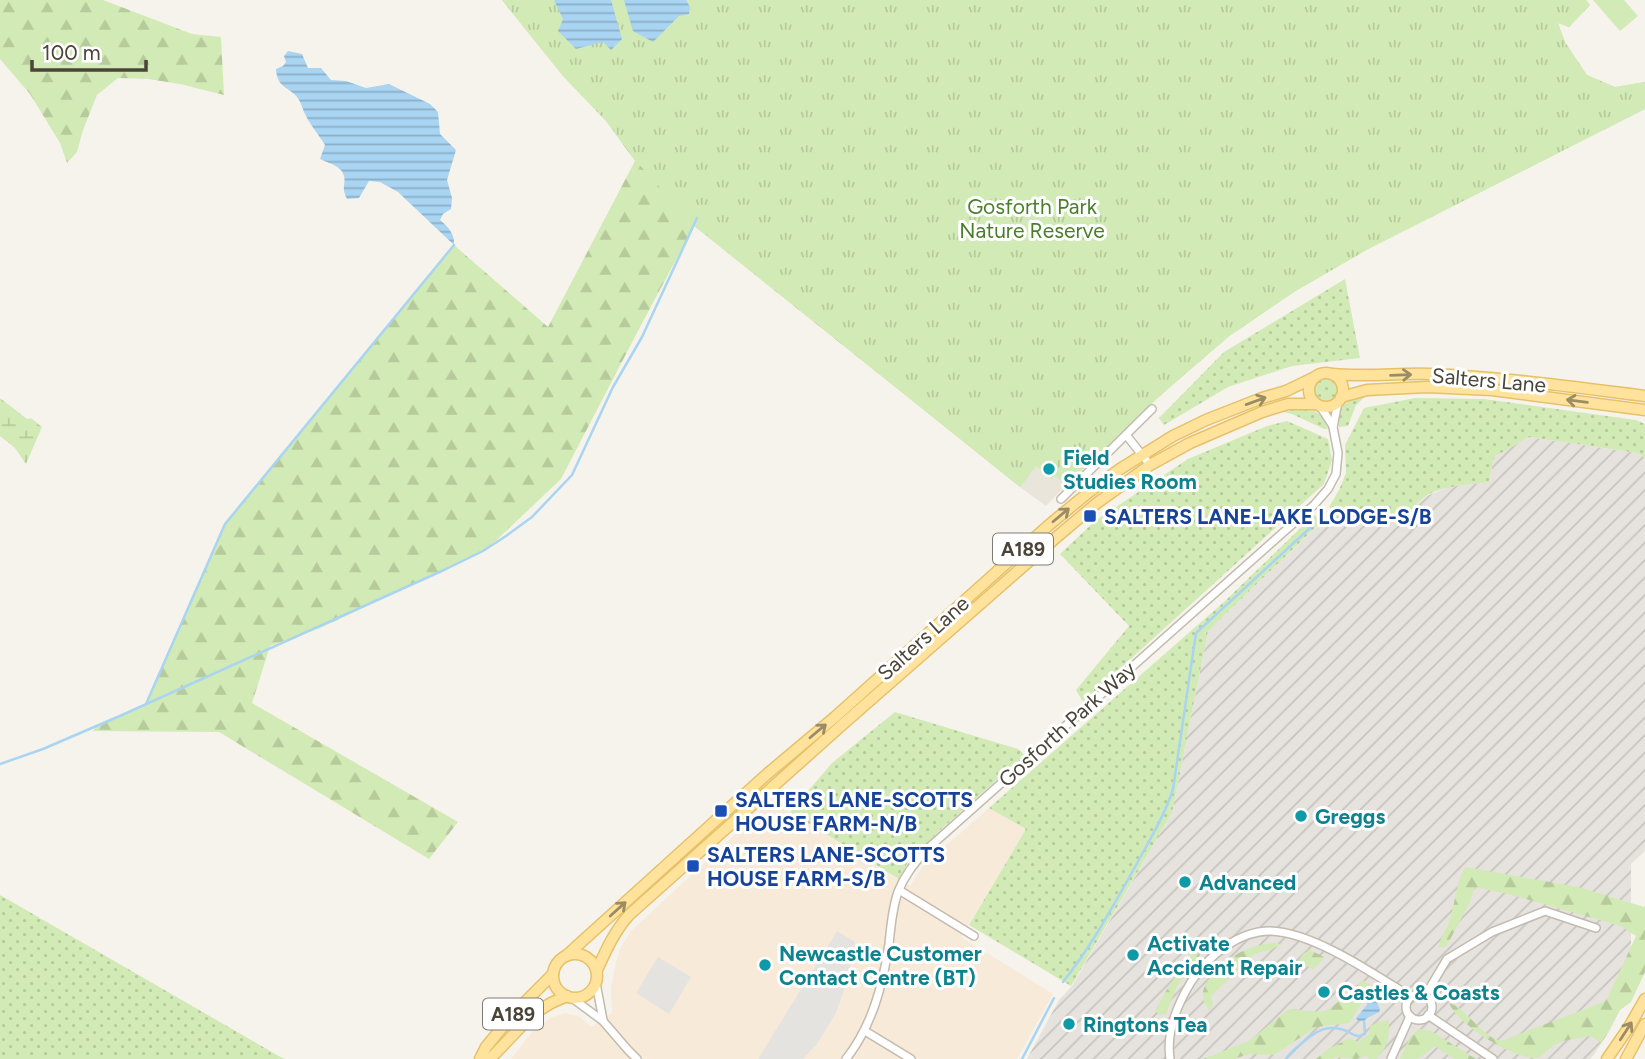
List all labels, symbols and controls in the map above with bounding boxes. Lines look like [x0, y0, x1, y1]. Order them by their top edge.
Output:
scale bar [32, 28, 145, 72]
text: 100 m [42, 40, 101, 65]
park label: Gosforth Park Nature Reserve [959, 194, 1105, 243]
street label: Salters Lane [1431, 363, 1547, 397]
one-way arrow [1389, 368, 1412, 381]
one-way arrow [1245, 393, 1267, 406]
one-way arrow [1567, 395, 1589, 408]
place label: Field Studies Room [1063, 445, 1197, 494]
marker: Field Studies Room [1041, 461, 1057, 477]
place label: SALTERS LANE-LAKE LODGE-S/B [1104, 504, 1432, 529]
one-way arrow [1052, 507, 1070, 523]
marker: SALTERS LANE-LAKE LODGE-S/B [1082, 508, 1098, 524]
road number: A189 [993, 534, 1053, 564]
street label: Salters Lane [872, 590, 974, 686]
street label: Gosforth Park Way [993, 656, 1141, 792]
one-way arrow [809, 723, 827, 739]
place label: SALTERS LANE-SCOTTS HOUSE FARM-N/B [735, 787, 973, 836]
marker: SALTERS LANE-SCOTTS HOUSE FARM-N/B [713, 803, 729, 819]
place label: Greggs [1315, 804, 1385, 829]
marker: Greggs [1293, 808, 1309, 824]
place label: SALTERS LANE-SCOTTS HOUSE FARM-S/B [707, 842, 945, 891]
marker: SALTERS LANE-SCOTTS HOUSE FARM-S/B [685, 858, 701, 874]
place label: Advanced [1199, 870, 1296, 895]
marker: Advanced [1177, 874, 1193, 890]
one-way arrow [609, 900, 626, 917]
place label: Activate Accident Repair [1147, 931, 1302, 980]
place label: Newcastle Customer Contact Centre (BT) [779, 941, 982, 990]
marker: Activate Accident Repair [1125, 947, 1141, 963]
marker: Newcastle Customer Contact Centre (BT) [757, 957, 773, 973]
place label: Castles & Coasts [1338, 980, 1500, 1005]
marker: Castles & Coasts [1316, 984, 1332, 1000]
road number: A189 [483, 998, 543, 1030]
place label: Ringtons Tea [1083, 1012, 1207, 1037]
marker: Ringtons Tea [1061, 1016, 1077, 1032]
one-way arrow [1619, 1021, 1633, 1041]

